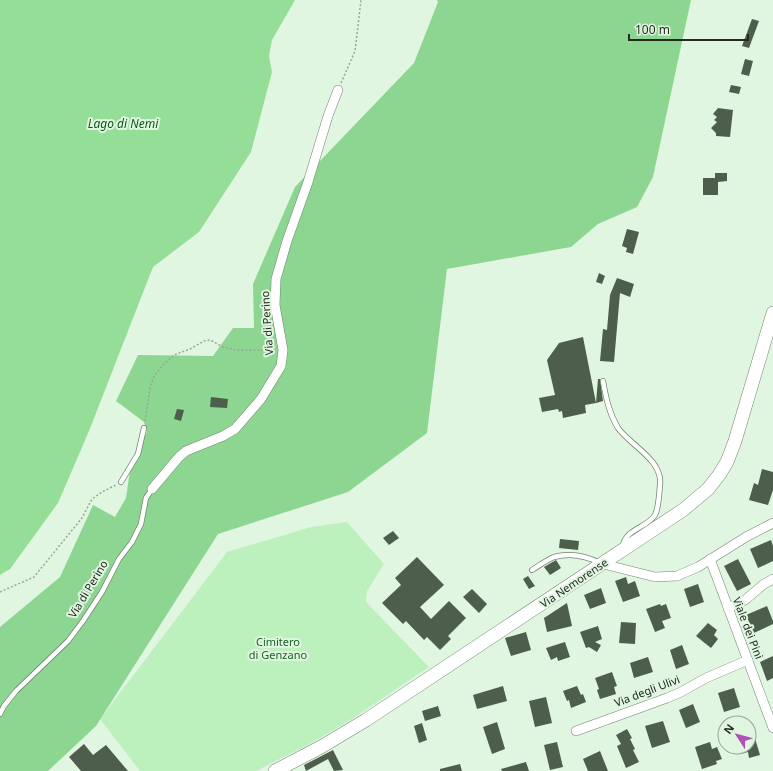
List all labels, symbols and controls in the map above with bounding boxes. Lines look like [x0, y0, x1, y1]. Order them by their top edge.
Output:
scale bar [629, 16, 748, 42]
text: 100 m [635, 21, 670, 38]
water label: Lago di Nemi [88, 115, 159, 132]
street label: Via di Perino [257, 290, 276, 356]
street label: Via Nemorense [537, 554, 611, 611]
street label: Via di Perino [65, 557, 111, 620]
street label: Viale dei Pini [730, 595, 767, 661]
park label: Cimitero di Genzano [249, 634, 307, 662]
street label: Via degli Ulivi [612, 671, 682, 710]
north arrow [717, 715, 757, 755]
text: N [720, 721, 737, 737]

